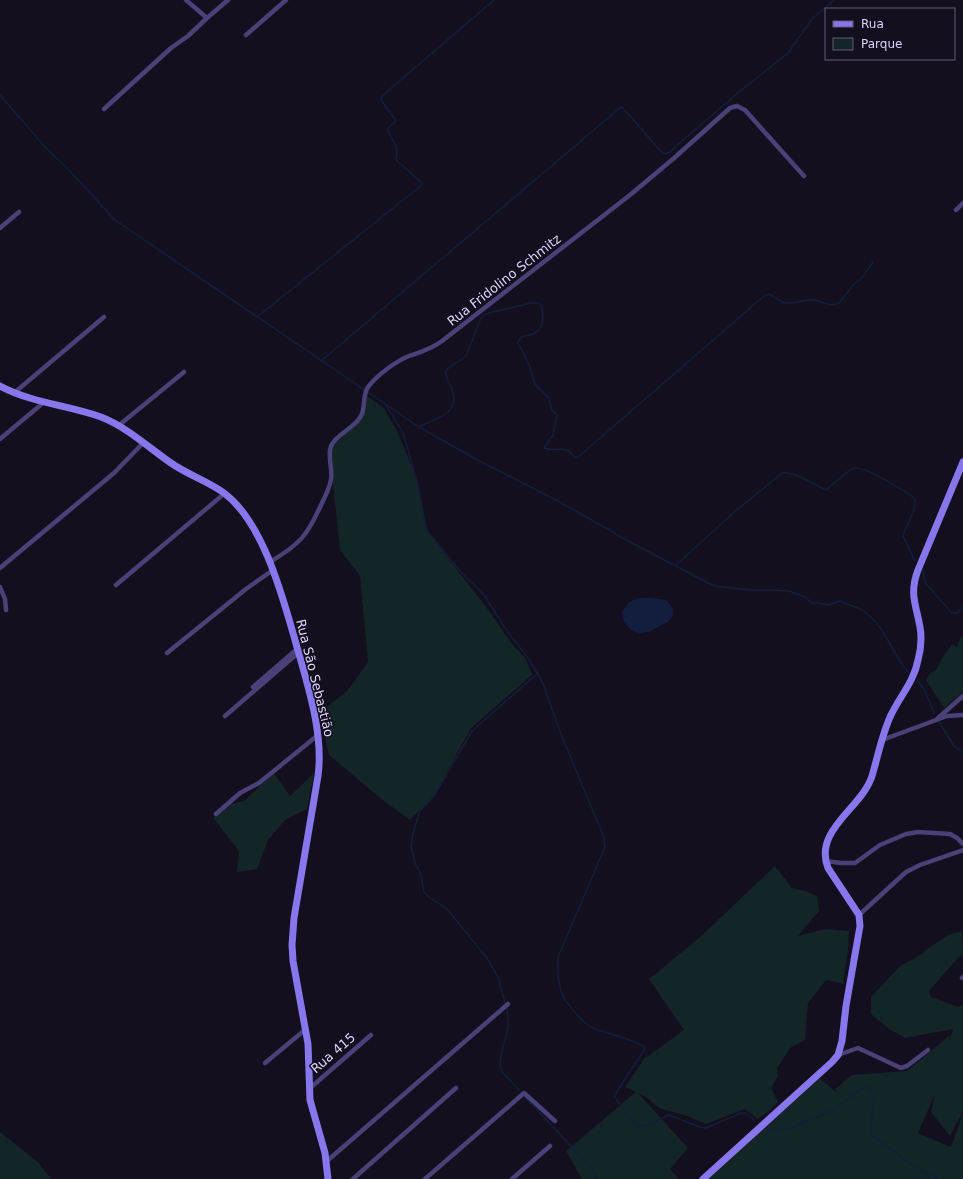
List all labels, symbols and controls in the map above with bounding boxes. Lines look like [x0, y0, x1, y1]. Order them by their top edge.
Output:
legend [825, 8, 955, 60]
text: Rua [861, 17, 884, 31]
text: Parque [861, 37, 902, 51]
street label: Rua Fridolino Schmitz [444, 231, 564, 329]
street label: Rua São Sebastião [293, 617, 337, 739]
street label: Rua 415 [308, 1030, 358, 1076]

